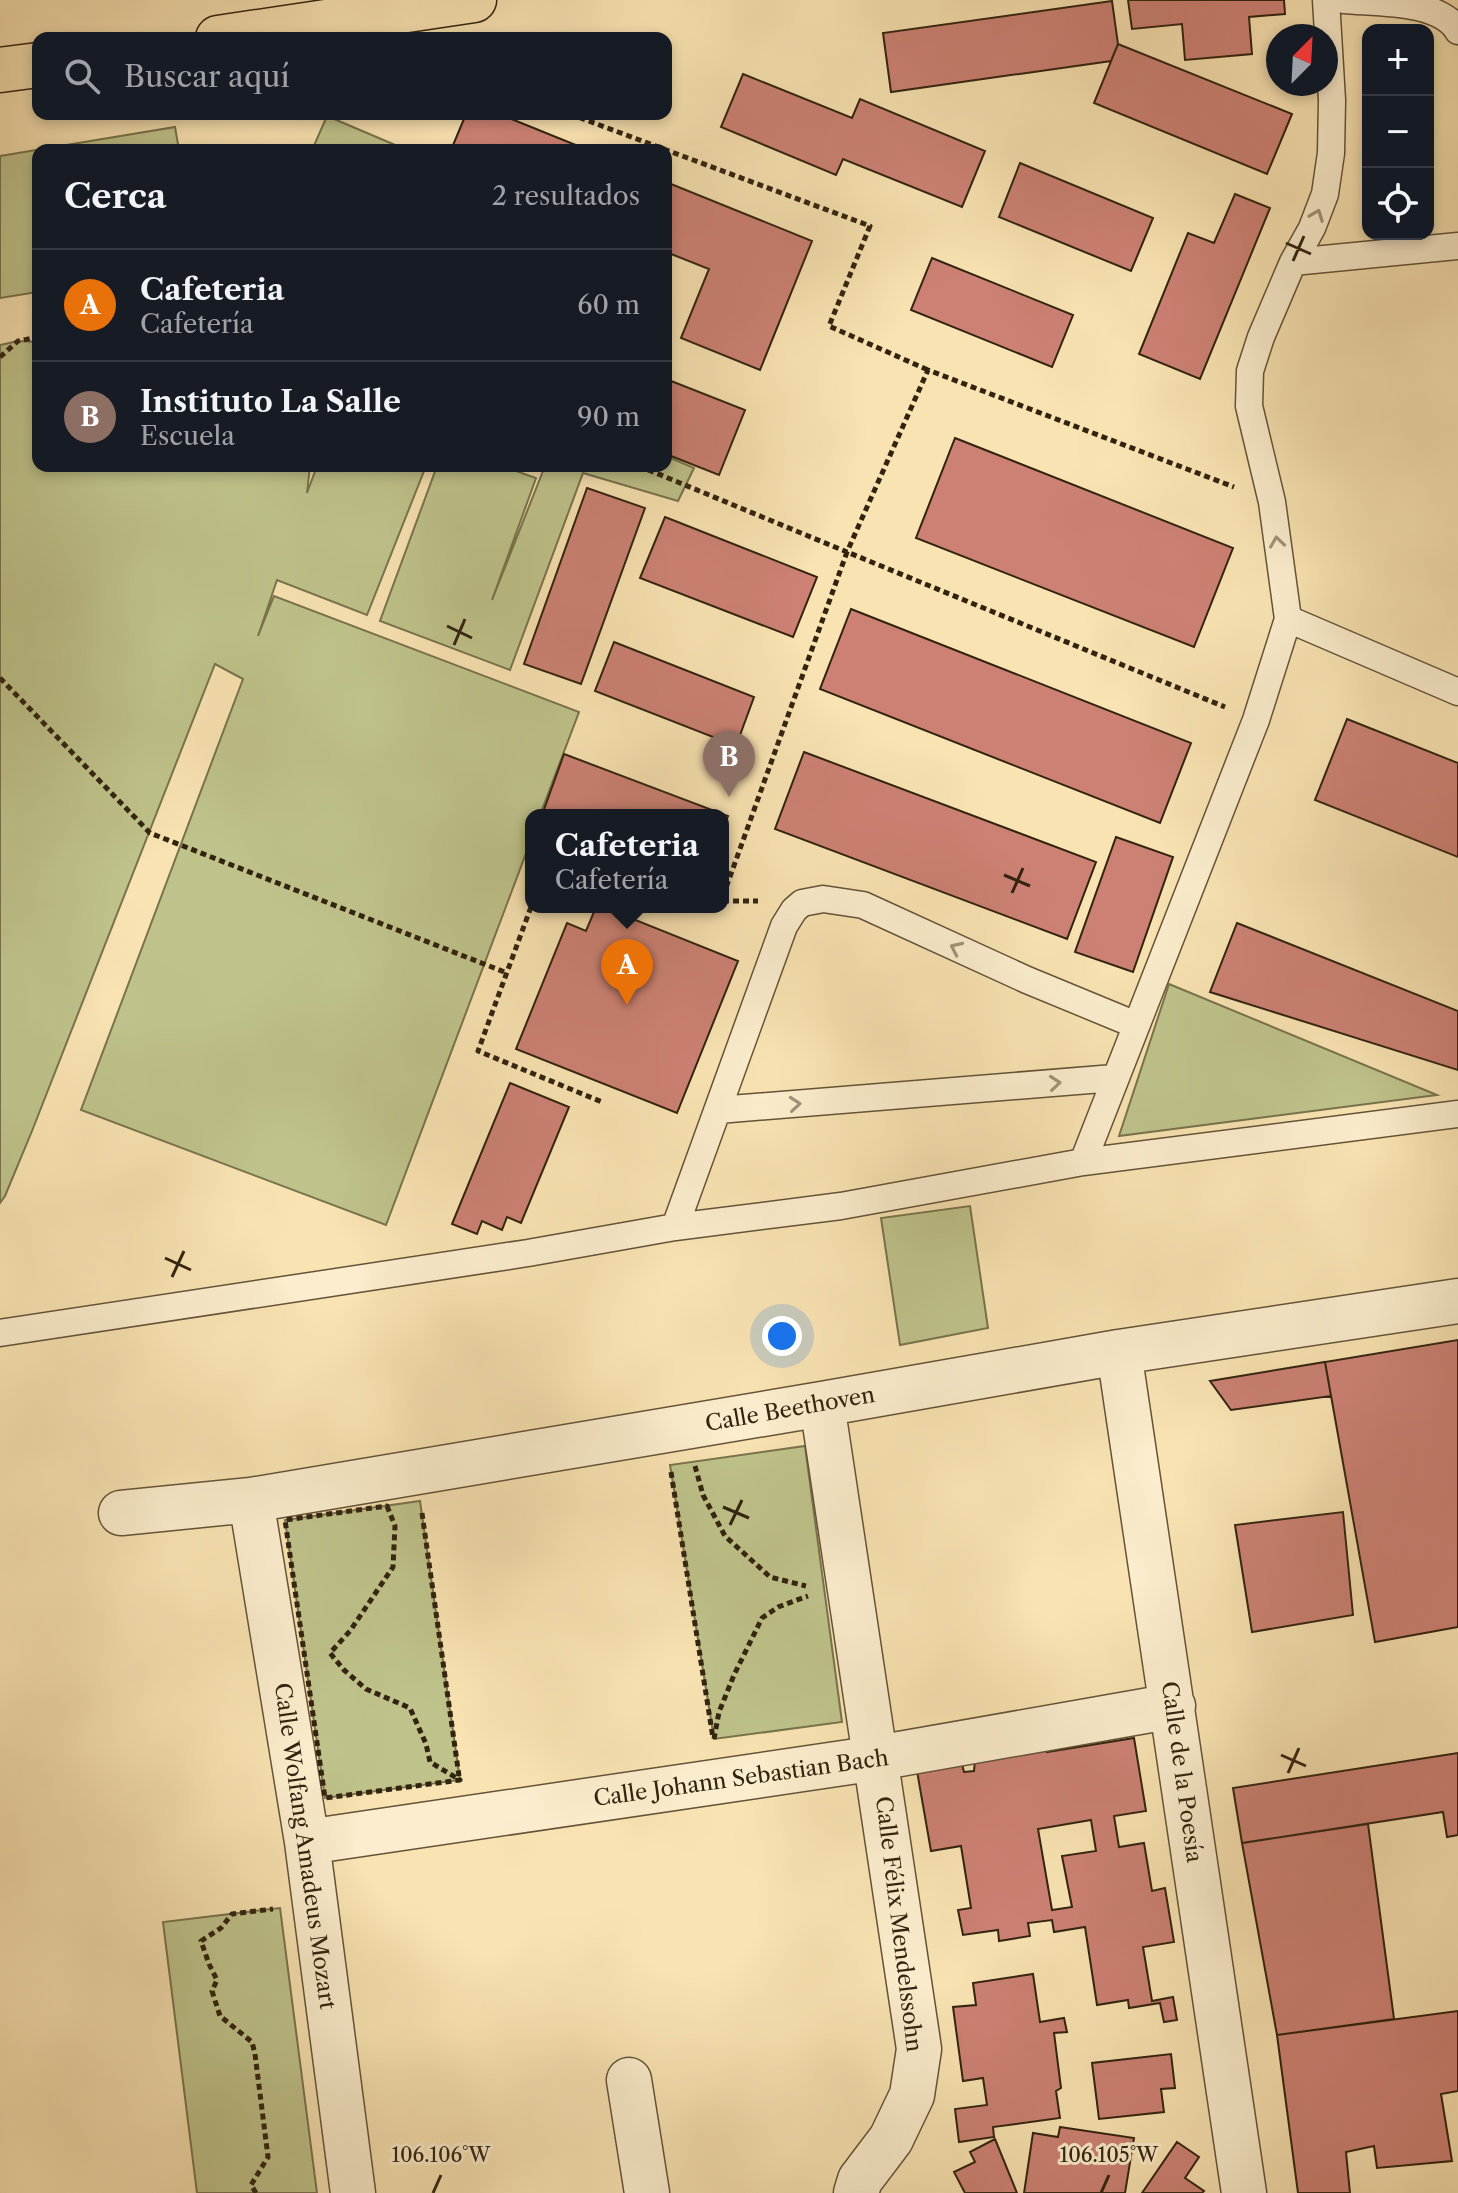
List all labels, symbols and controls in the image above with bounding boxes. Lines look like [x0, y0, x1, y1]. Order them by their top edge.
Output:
north arrow [1266, 24, 1338, 96]
map controls [1362, 24, 1434, 240]
button: + [1362, 24, 1434, 96]
search box [32, 32, 672, 120]
icon: search [60, 54, 104, 98]
text: Buscar aquí [124, 58, 290, 95]
button: − [1362, 96, 1434, 168]
button: locate [1362, 168, 1434, 240]
text: Cerca [64, 175, 166, 217]
text: 2 resultados [492, 180, 640, 212]
one-way arrow [1307, 209, 1324, 223]
text: Cafeteria [140, 271, 284, 308]
text: A [80, 289, 100, 321]
text: 60 m [577, 289, 640, 321]
text: Cafetería [140, 308, 254, 340]
text: Instituto La Salle [140, 383, 401, 420]
text: B [80, 401, 100, 433]
text: 90 m [577, 401, 640, 433]
text: Escuela [140, 420, 235, 452]
one-way arrow [1269, 535, 1286, 548]
pin: B [703, 731, 755, 797]
popup [525, 809, 729, 913]
text: Cafeteria [555, 827, 699, 864]
text: Cafetería [555, 864, 668, 896]
pin: A [601, 939, 653, 1005]
one-way arrow [950, 941, 964, 957]
one-way arrow [1048, 1075, 1061, 1092]
one-way arrow [789, 1096, 802, 1113]
your location [762, 1316, 802, 1356]
street label: Calle Beethoven [703, 1381, 877, 1437]
street label: Calle de la Poesía [1156, 1680, 1208, 1865]
street label: Calle Wolfang Amadeus Mozart [269, 1681, 341, 2011]
street label: Calle Johann Sebastian Bach [592, 1744, 890, 1812]
street label: Calle Félix Mendelssohn [870, 1795, 928, 2054]
text: 106.106°W [392, 2143, 492, 2167]
text: 106.105°W [1060, 2143, 1159, 2167]

